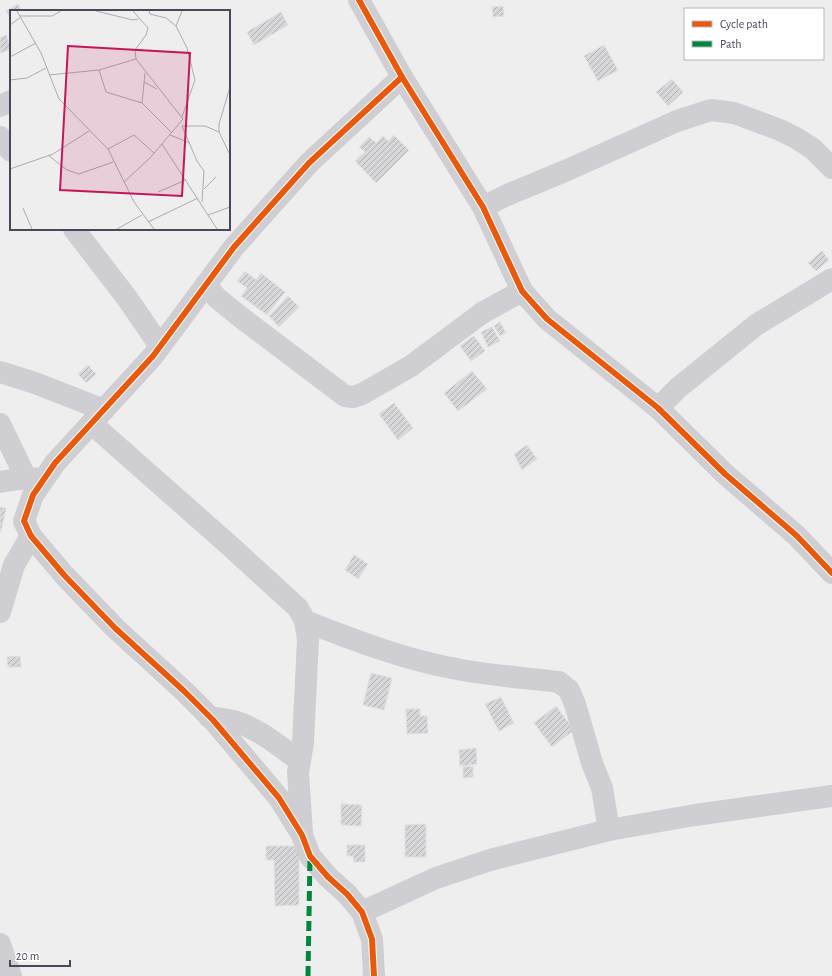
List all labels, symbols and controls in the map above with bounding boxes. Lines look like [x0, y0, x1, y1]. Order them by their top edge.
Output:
legend [684, 8, 824, 60]
inset map [10, 10, 230, 230]
text: Cycle path [720, 18, 768, 31]
text: Path [720, 38, 742, 50]
scale bar [10, 942, 70, 968]
text: 20 m [16, 950, 39, 962]

